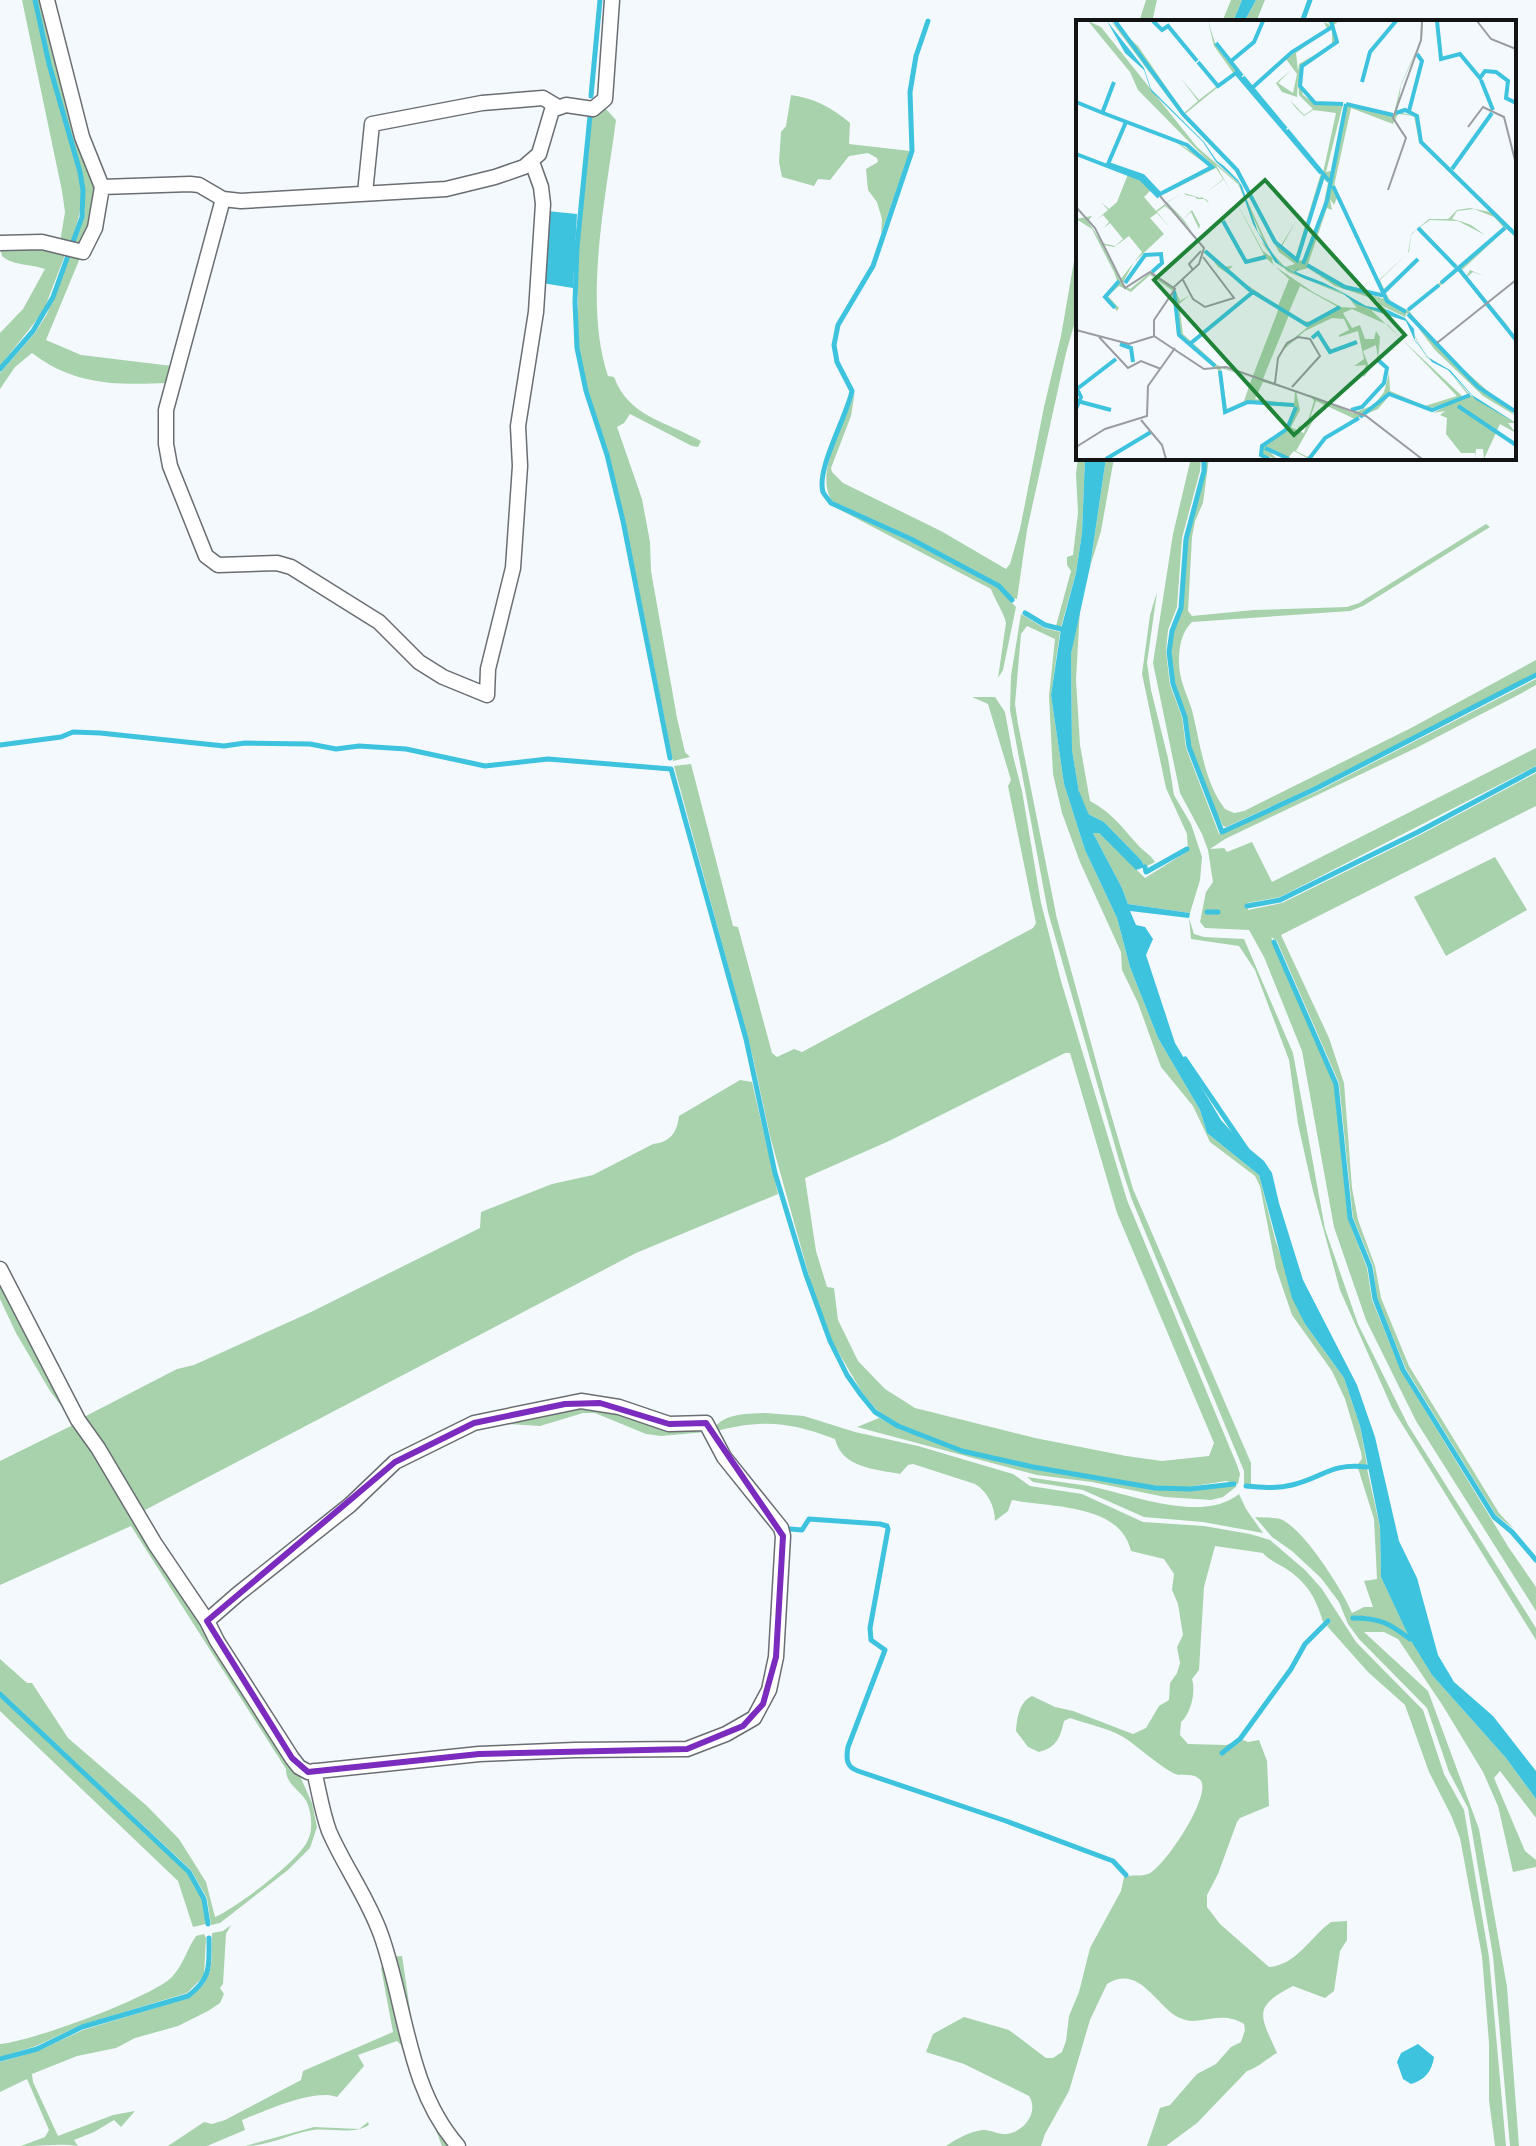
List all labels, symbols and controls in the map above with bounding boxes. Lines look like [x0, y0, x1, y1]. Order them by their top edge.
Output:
inset map [1076, 20, 1516, 460]

